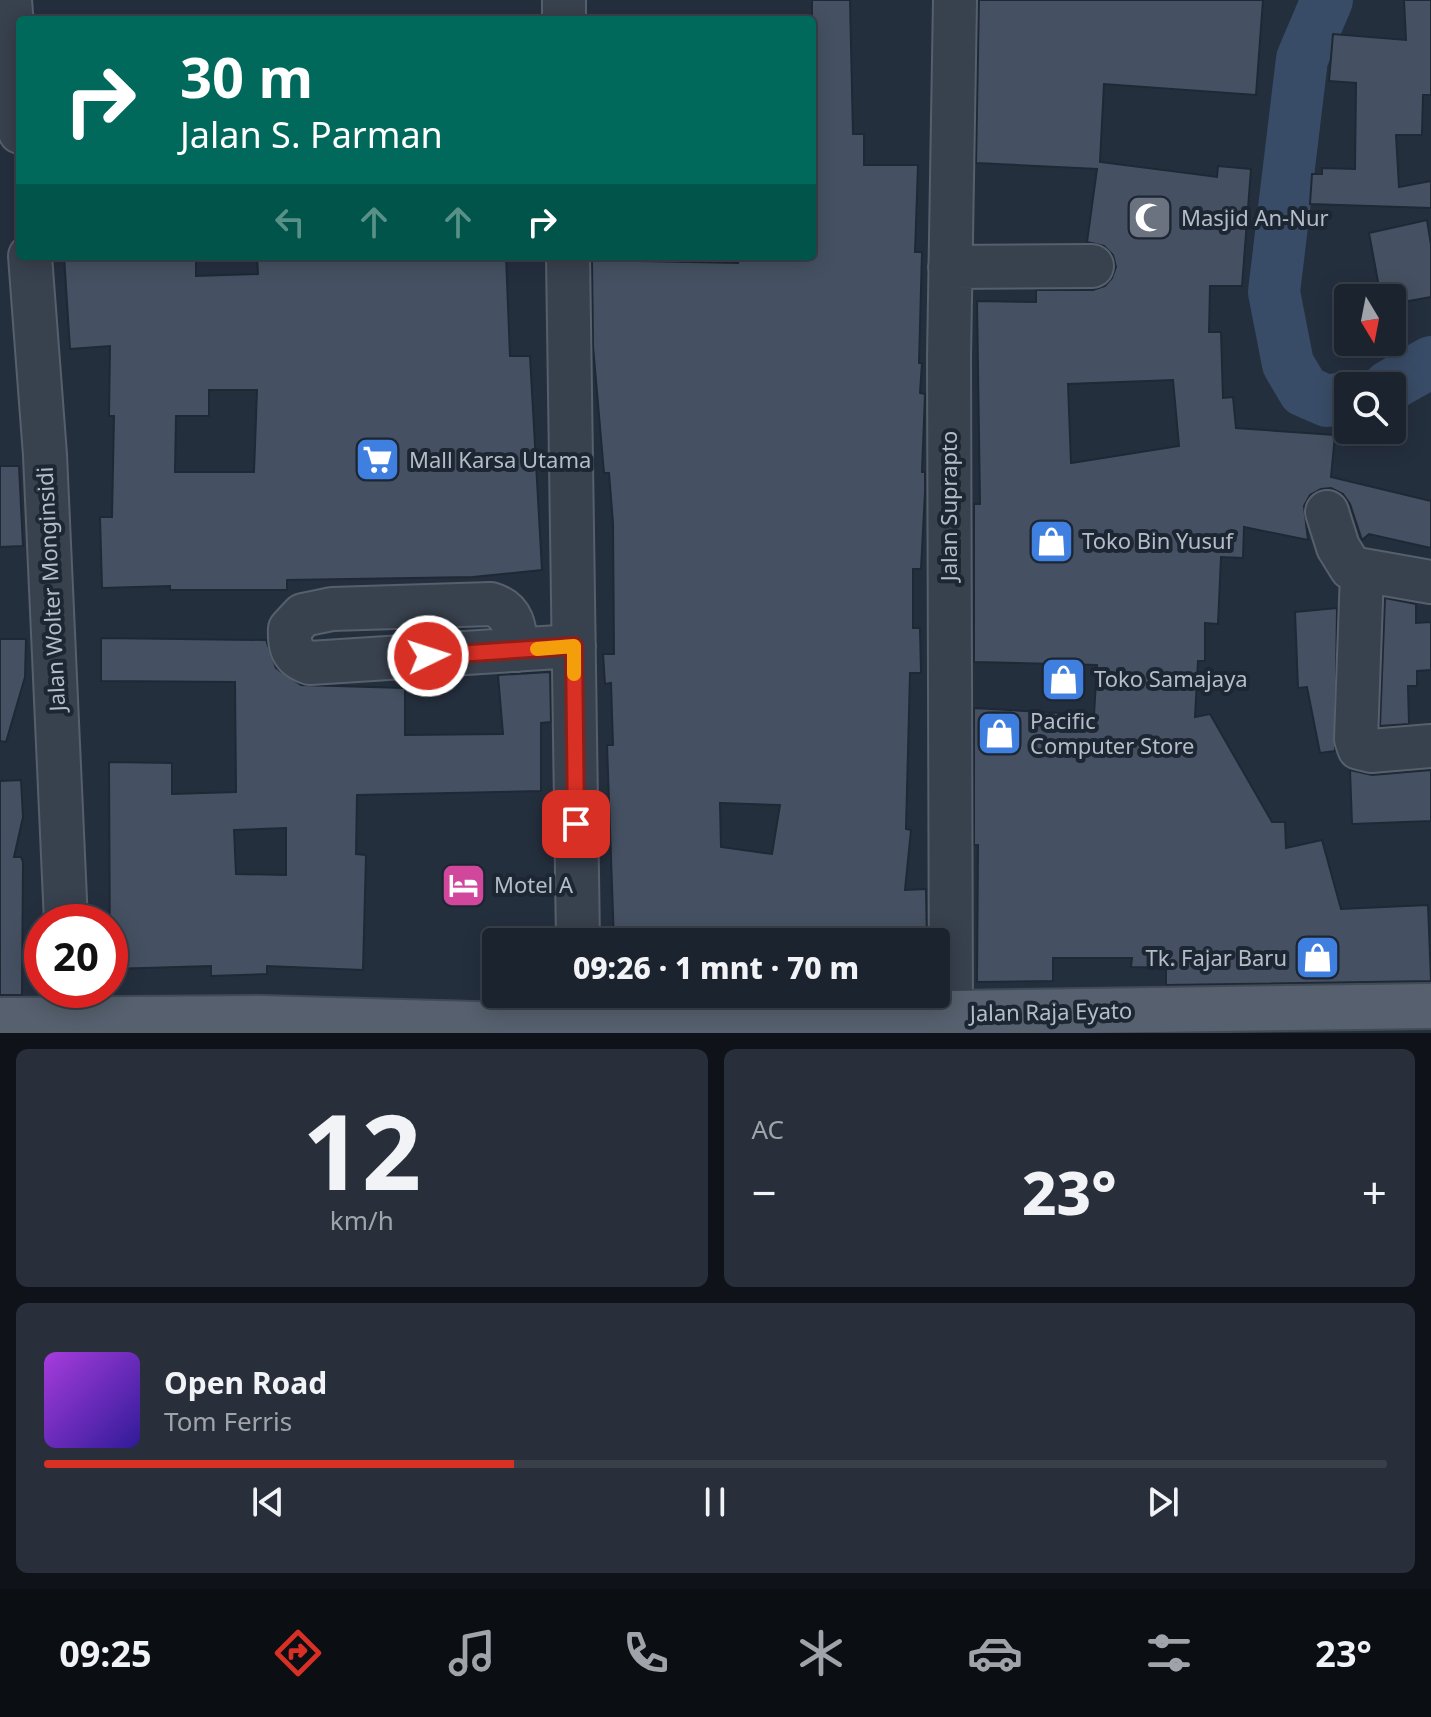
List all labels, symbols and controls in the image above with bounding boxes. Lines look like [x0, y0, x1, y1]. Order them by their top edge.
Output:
text: 30 m [180, 38, 313, 114]
icon: right [48, 48, 152, 152]
text: Jalan S. Parman [180, 110, 443, 159]
mosque icon: Masjid An-Nur [1126, 194, 1174, 242]
icon: left [268, 200, 312, 244]
icon: ahead [352, 200, 396, 244]
icon: ahead [436, 200, 480, 244]
icon: right [520, 200, 564, 244]
place label: Masjid An-Nur [1181, 202, 1329, 232]
north arrow [1334, 284, 1406, 356]
map controls [1334, 284, 1406, 444]
button: search [1334, 372, 1406, 444]
street label: Jalan Suprapto [933, 431, 963, 583]
supermarket icon: Mall Karsa Utama [354, 436, 402, 484]
place label: Mall Karsa Utama [409, 444, 591, 474]
street label: Jalan Wolter Monginsidi [29, 466, 71, 714]
shop icon: Toko Bin Yusuf [1027, 517, 1075, 565]
place label: Toko Bin Yusuf [1082, 525, 1235, 555]
position arrow [386, 614, 470, 698]
shop icon: Toko Samajaya [1039, 655, 1087, 703]
place label: Toko Samajaya [1094, 663, 1248, 693]
place label: Pacific Computer Store [1030, 705, 1194, 760]
shop icon: Pacific Computer Store [975, 710, 1023, 758]
pin [542, 790, 610, 858]
icon: arrive [554, 802, 598, 846]
hotel icon: Motel A [439, 861, 487, 909]
place label: Motel A [494, 869, 574, 899]
speed limit sign: 20 [24, 904, 128, 1008]
shop icon: Tk. Fajar Baru [1294, 934, 1342, 982]
place label: Tk. Fajar Baru [1145, 942, 1287, 972]
text: 09:26 · 1 mnt · 70 m [573, 947, 859, 988]
street label: Jalan Raja Eyato [967, 995, 1132, 1027]
text: 12 [302, 1079, 421, 1220]
text: AC [752, 1111, 784, 1147]
text: 23° [1022, 1151, 1117, 1233]
text: − [752, 1162, 777, 1222]
text: + [1362, 1162, 1387, 1222]
text: km/h [330, 1202, 394, 1238]
text: Open Road [164, 1362, 327, 1403]
text: Tom Ferris [164, 1403, 292, 1439]
icon: previous [246, 1480, 290, 1524]
icon: pause [693, 1480, 737, 1524]
icon: next [1141, 1480, 1185, 1524]
icon: directions [270, 1625, 326, 1681]
icon: music [444, 1625, 500, 1681]
icon: phone [618, 1625, 674, 1681]
icon: climate [793, 1625, 849, 1681]
icon: car [967, 1625, 1023, 1681]
icon: filters [1141, 1625, 1197, 1681]
text: 09:25 [59, 1629, 152, 1678]
text: 23° [1315, 1629, 1372, 1678]

